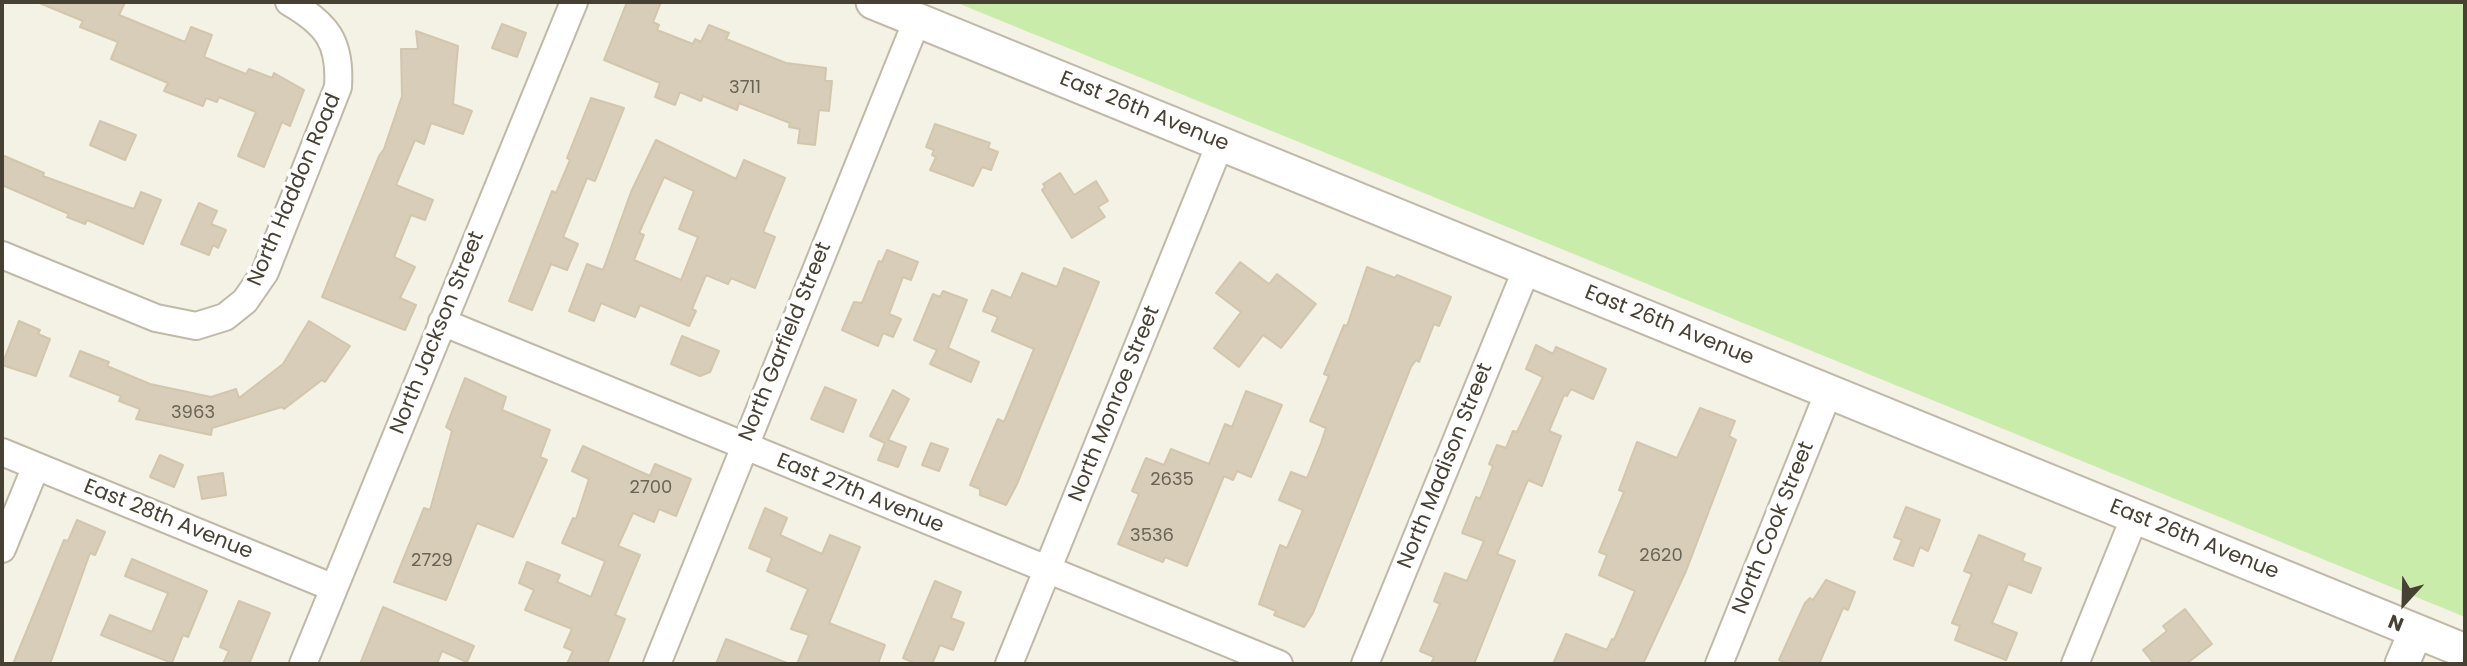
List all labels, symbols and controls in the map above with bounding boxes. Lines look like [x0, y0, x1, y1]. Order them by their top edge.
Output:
street label: East 26th Avenue [1056, 67, 1232, 157]
house number: 3711 [729, 77, 761, 99]
street label: North Haddon Road [243, 90, 347, 290]
street label: North Jackson Street [386, 228, 490, 438]
street label: North Garfield Street [734, 239, 838, 445]
street label: East 26th Avenue [1581, 281, 1757, 371]
street label: North Monroe Street [1064, 302, 1166, 506]
street label: North Madison Street [1393, 360, 1499, 572]
house number: 3963 [171, 402, 215, 424]
street label: North Cook Street [1728, 438, 1820, 618]
street label: East 27th Avenue [773, 449, 947, 539]
house number: 2635 [1150, 469, 1194, 491]
street label: East 28th Avenue [80, 475, 256, 565]
house number: 2700 [630, 477, 672, 499]
street label: East 26th Avenue [2106, 495, 2282, 585]
house number: 3536 [1130, 525, 1174, 547]
house number: 2620 [1639, 545, 1683, 567]
house number: 2729 [411, 550, 453, 572]
north arrow [2369, 568, 2439, 638]
text: N [2384, 608, 2408, 638]

